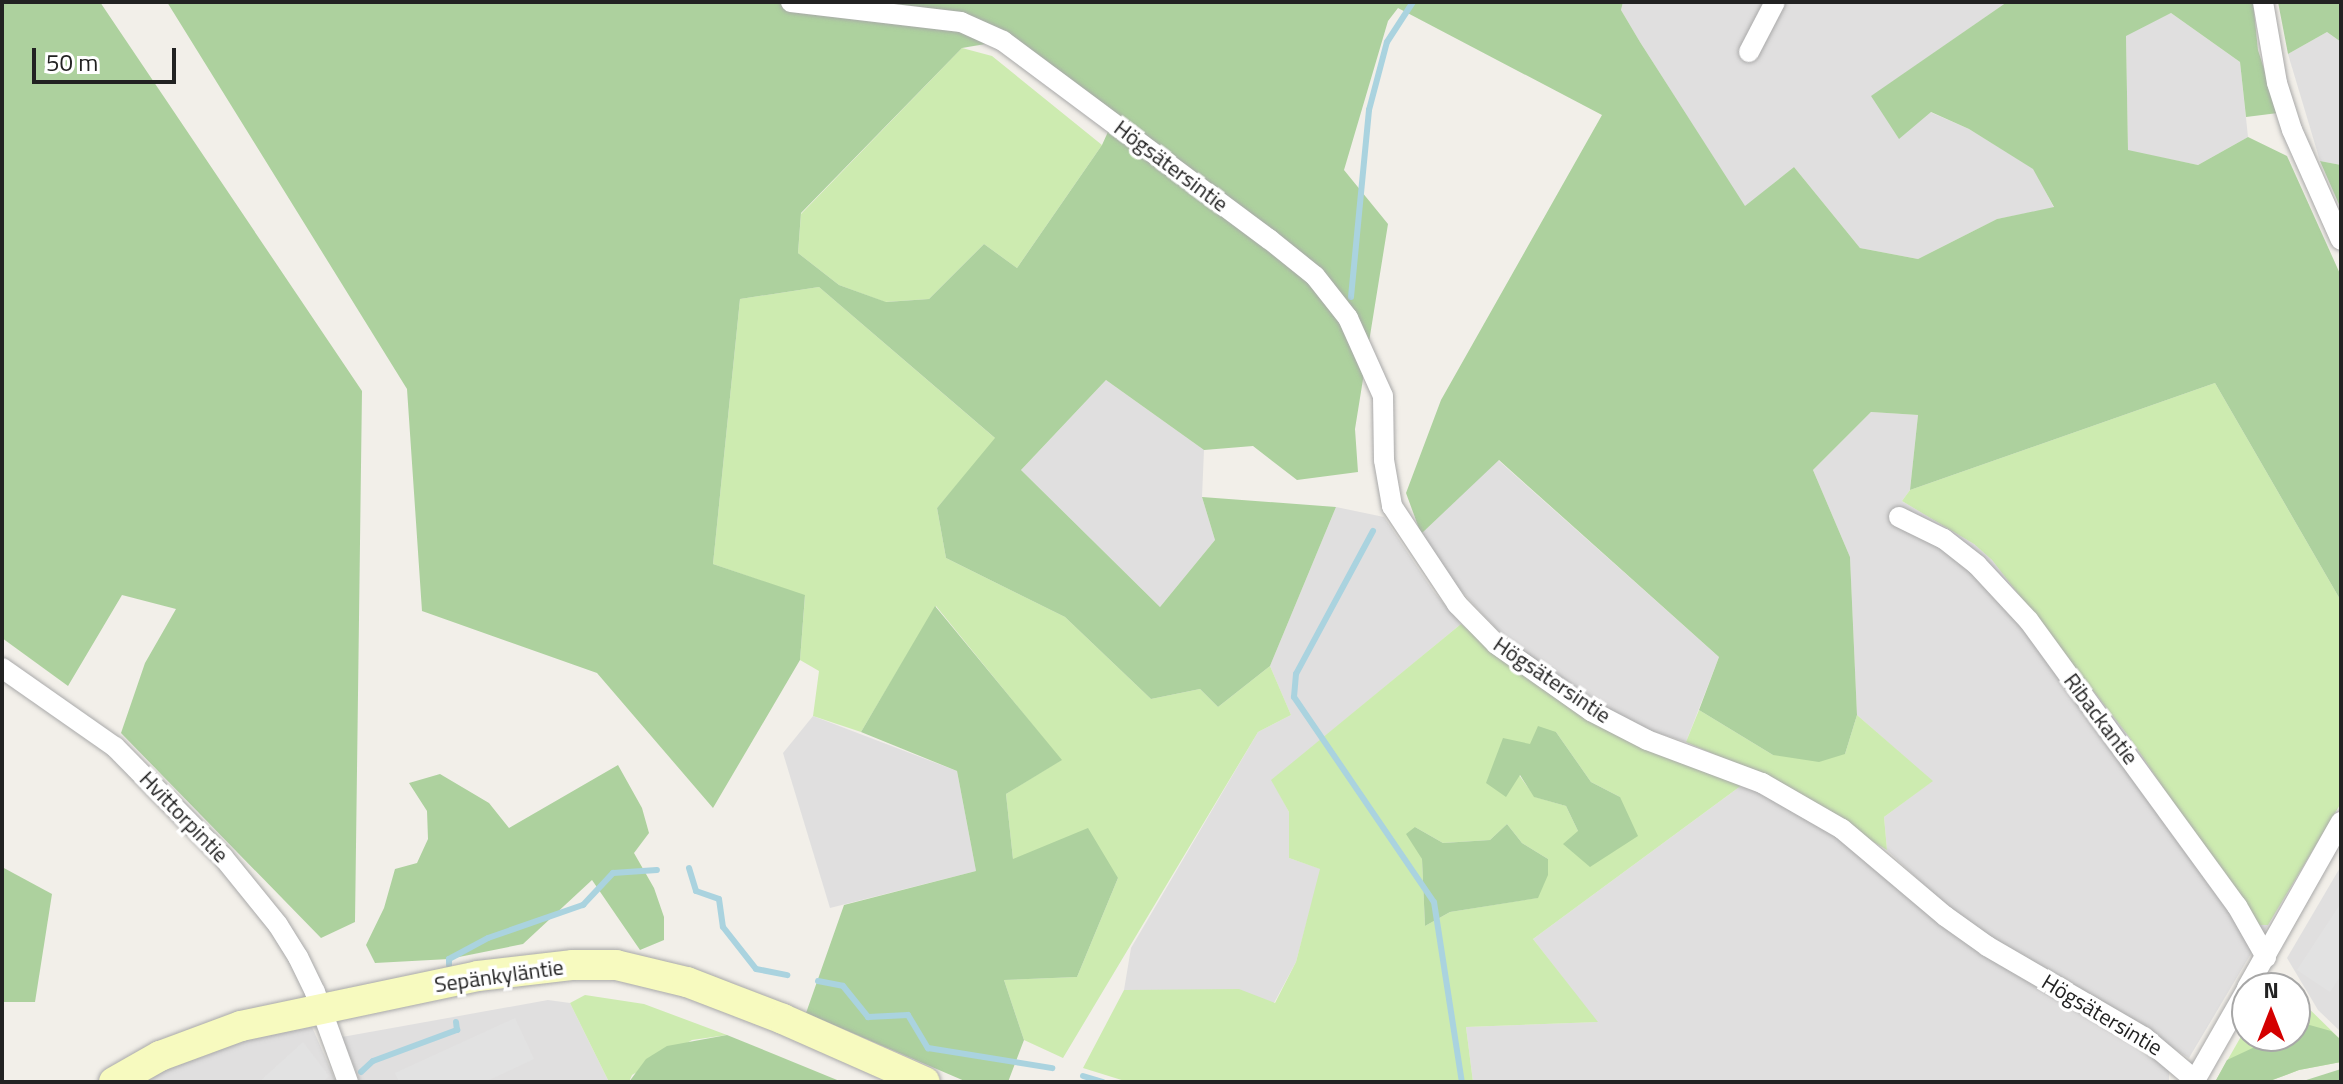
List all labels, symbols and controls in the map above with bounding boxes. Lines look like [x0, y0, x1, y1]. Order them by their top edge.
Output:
scale bar [36, 32, 180, 82]
text: 50 m [46, 44, 98, 80]
street label: Högsätersintie [1109, 115, 1233, 217]
street label: Högsätersintie [1488, 631, 1616, 729]
street label: Ribackantie [2058, 668, 2144, 770]
street label: Hvittorpintie [134, 766, 234, 868]
street label: Sepänkyläntie [433, 954, 565, 998]
street label: Högsätersintie [2037, 969, 2167, 1061]
north arrow [2231, 972, 2311, 1052]
text: N [2263, 973, 2279, 1007]

